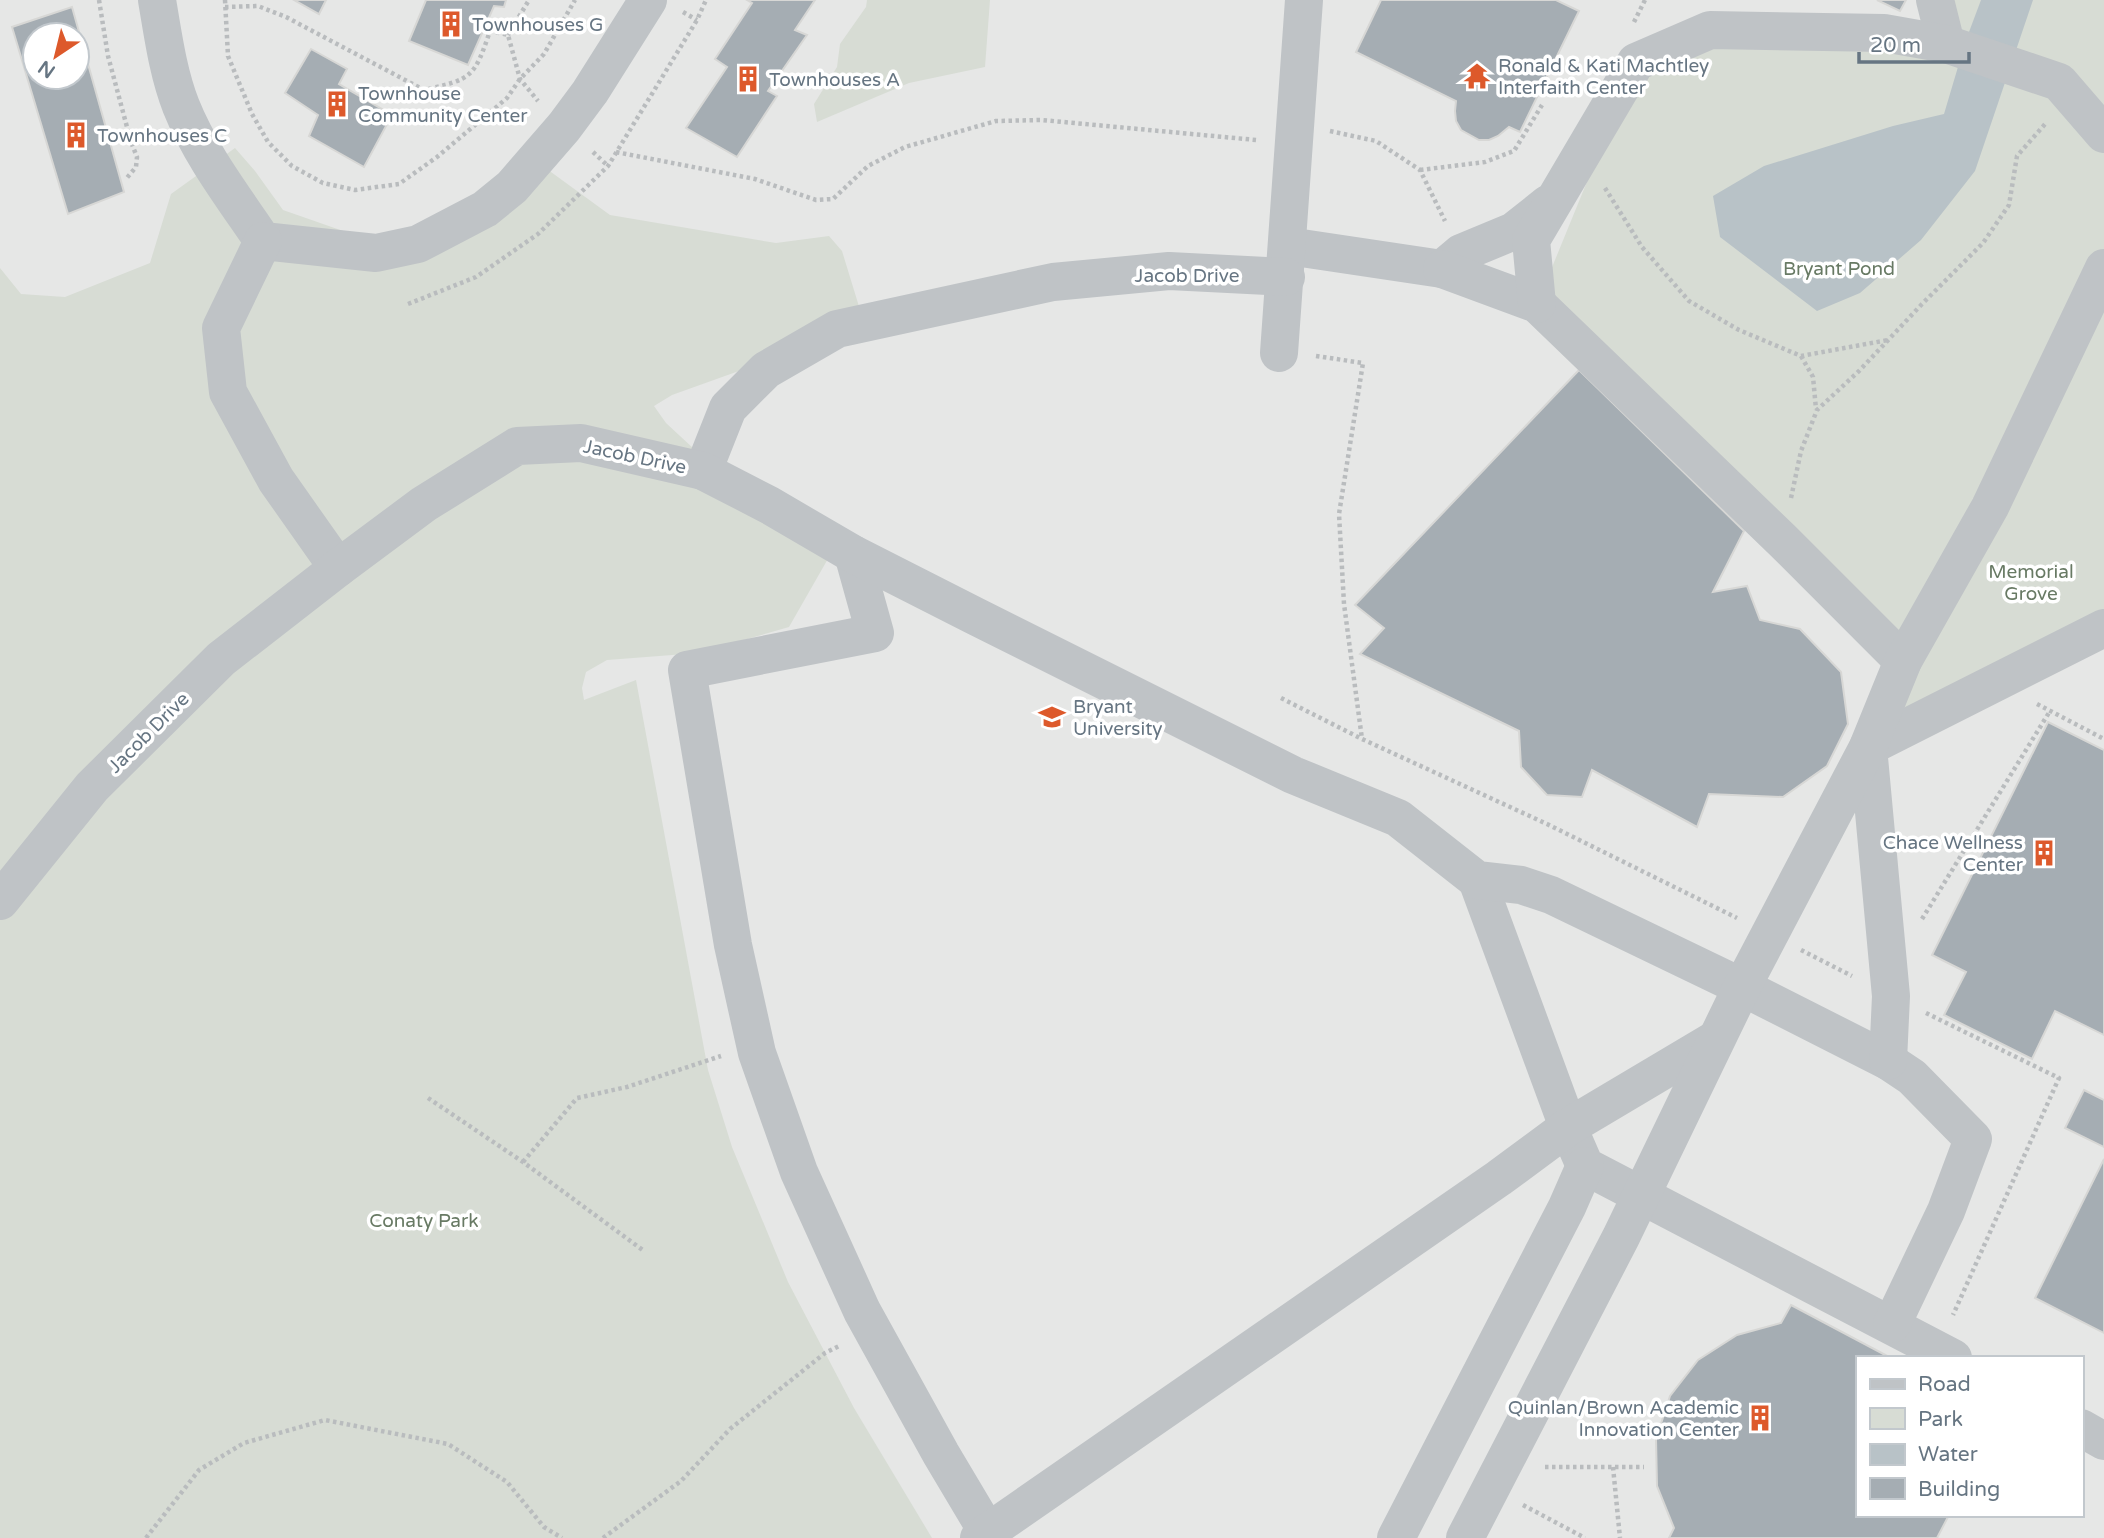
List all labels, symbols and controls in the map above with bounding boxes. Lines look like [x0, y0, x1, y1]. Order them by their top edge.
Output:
building icon: Townhouses G [436, 9, 466, 39]
place label: Townhouses G [472, 14, 603, 36]
north arrow [21, 21, 91, 91]
scale bar [1859, 21, 1969, 65]
text: 20 m [1870, 33, 1921, 58]
place label: Ronald & Kati Machtley Interfaith Center [1498, 55, 1709, 99]
text: N [34, 56, 59, 82]
temple icon: Ronald & Kati Machtley Interfaith Center [1462, 61, 1492, 91]
building icon: Townhouses A [733, 64, 763, 94]
place label: Townhouses A [769, 69, 900, 91]
place label: Townhouse Community Center [358, 83, 528, 127]
building icon: Townhouse Community Center [322, 89, 352, 119]
building icon: Townhouses C [61, 120, 91, 150]
place label: Townhouses C [97, 125, 227, 147]
park label: Bryant Pond [1783, 258, 1895, 280]
street label: Jacob Drive [1135, 265, 1239, 287]
street label: Jacob Drive [581, 435, 688, 479]
park label: Memorial Grove [1988, 561, 2074, 605]
street label: Jacob Drive [104, 688, 194, 778]
place label: Bryant University [1073, 696, 1163, 740]
school or university icon: Bryant University [1037, 702, 1067, 732]
place label: Chace Wellness Center [1883, 832, 2024, 876]
building icon: Chace Wellness Center [2029, 838, 2059, 868]
park label: Conaty Park [369, 1210, 479, 1232]
legend [1856, 1356, 2083, 1517]
text: Road [1918, 1372, 1971, 1397]
place label: Quinlan/Brown Academic Innovation Center [1508, 1397, 1740, 1441]
building icon: Quinlan/Brown Academic Innovation Center [1745, 1403, 1775, 1433]
text: Park [1918, 1407, 1963, 1432]
text: Water [1918, 1442, 1978, 1467]
text: Building [1918, 1477, 2000, 1502]

